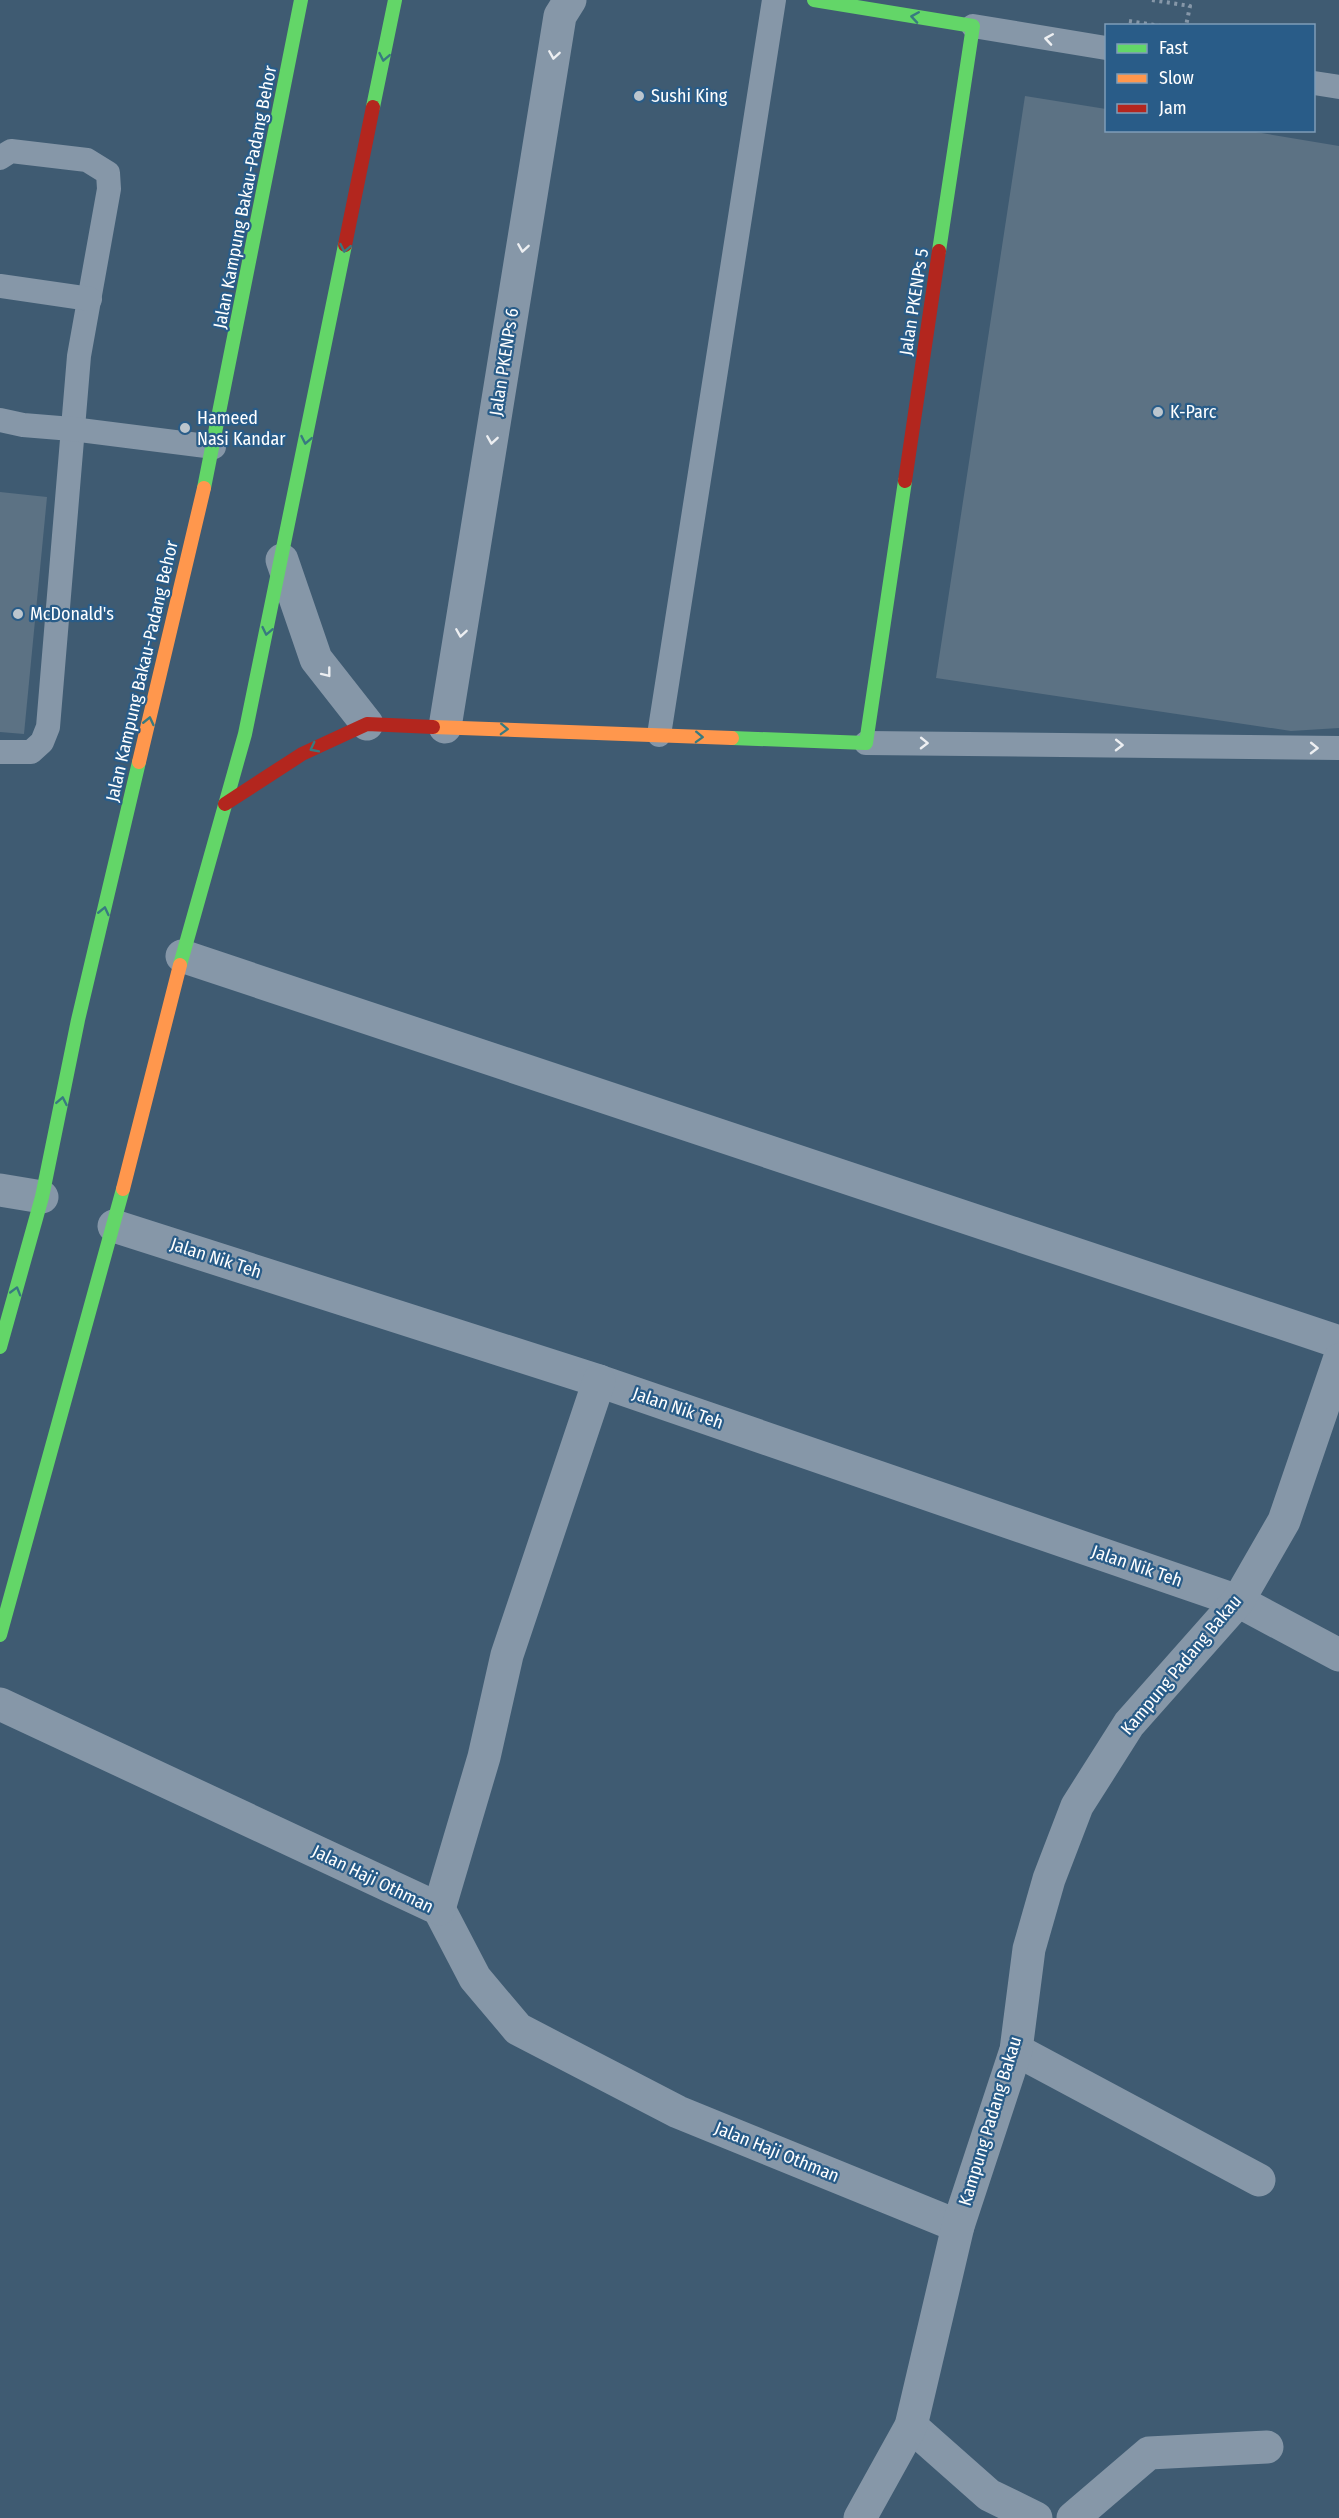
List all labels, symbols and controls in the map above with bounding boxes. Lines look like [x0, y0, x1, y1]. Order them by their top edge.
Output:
one-way arrow [911, 11, 920, 23]
legend [1105, 24, 1315, 132]
one-way arrow [1044, 33, 1053, 45]
text: Fast [1159, 37, 1188, 59]
one-way arrow [548, 50, 561, 60]
one-way arrow [378, 52, 391, 62]
street label: Jalan Kampung Bakau-Padang Behor [209, 63, 281, 330]
text: Slow [1159, 67, 1194, 89]
place label: Sushi King [651, 85, 728, 107]
marker: Sushi King [632, 89, 646, 103]
text: Jam [1159, 97, 1187, 119]
one-way arrow [517, 242, 530, 252]
one-way arrow [339, 243, 352, 253]
street label: Jalan PKENPs 5 [895, 247, 933, 357]
street label: Jalan PKENPs 6 [485, 306, 523, 417]
place label: K-Parc [1170, 401, 1217, 423]
marker: K-Parc [1151, 405, 1165, 419]
place label: Hameed Nasi Kandar [197, 407, 286, 450]
marker: Hameed Nasi Kandar [178, 421, 192, 435]
one-way arrow [300, 434, 313, 444]
one-way arrow [486, 436, 498, 445]
street label: Jalan Kampung Bakau-Padang Behor [101, 537, 183, 804]
place label: McDonald's [30, 603, 114, 625]
marker: McDonald's [11, 607, 25, 621]
one-way arrow [261, 625, 274, 635]
one-way arrow [455, 628, 467, 637]
one-way arrow [319, 666, 330, 677]
one-way arrow [142, 716, 155, 726]
one-way arrow [499, 723, 508, 735]
one-way arrow [694, 730, 703, 743]
one-way arrow [920, 737, 929, 749]
one-way arrow [1115, 739, 1124, 752]
one-way arrow [309, 741, 320, 752]
one-way arrow [1310, 741, 1319, 754]
one-way arrow [97, 906, 110, 916]
one-way arrow [55, 1096, 68, 1106]
street label: Jalan Nik Teh [168, 1233, 264, 1283]
one-way arrow [9, 1286, 21, 1296]
street label: Jalan Nik Teh [630, 1382, 726, 1434]
street label: Jalan Nik Teh [1089, 1540, 1185, 1592]
street label: Kampung Padang Bakau [1116, 1590, 1246, 1740]
street label: Jalan Haji Othman [309, 1840, 437, 1918]
street label: Kampung Padang Bakau [954, 2034, 1026, 2208]
street label: Jalan Haji Othman [711, 2117, 843, 2187]

